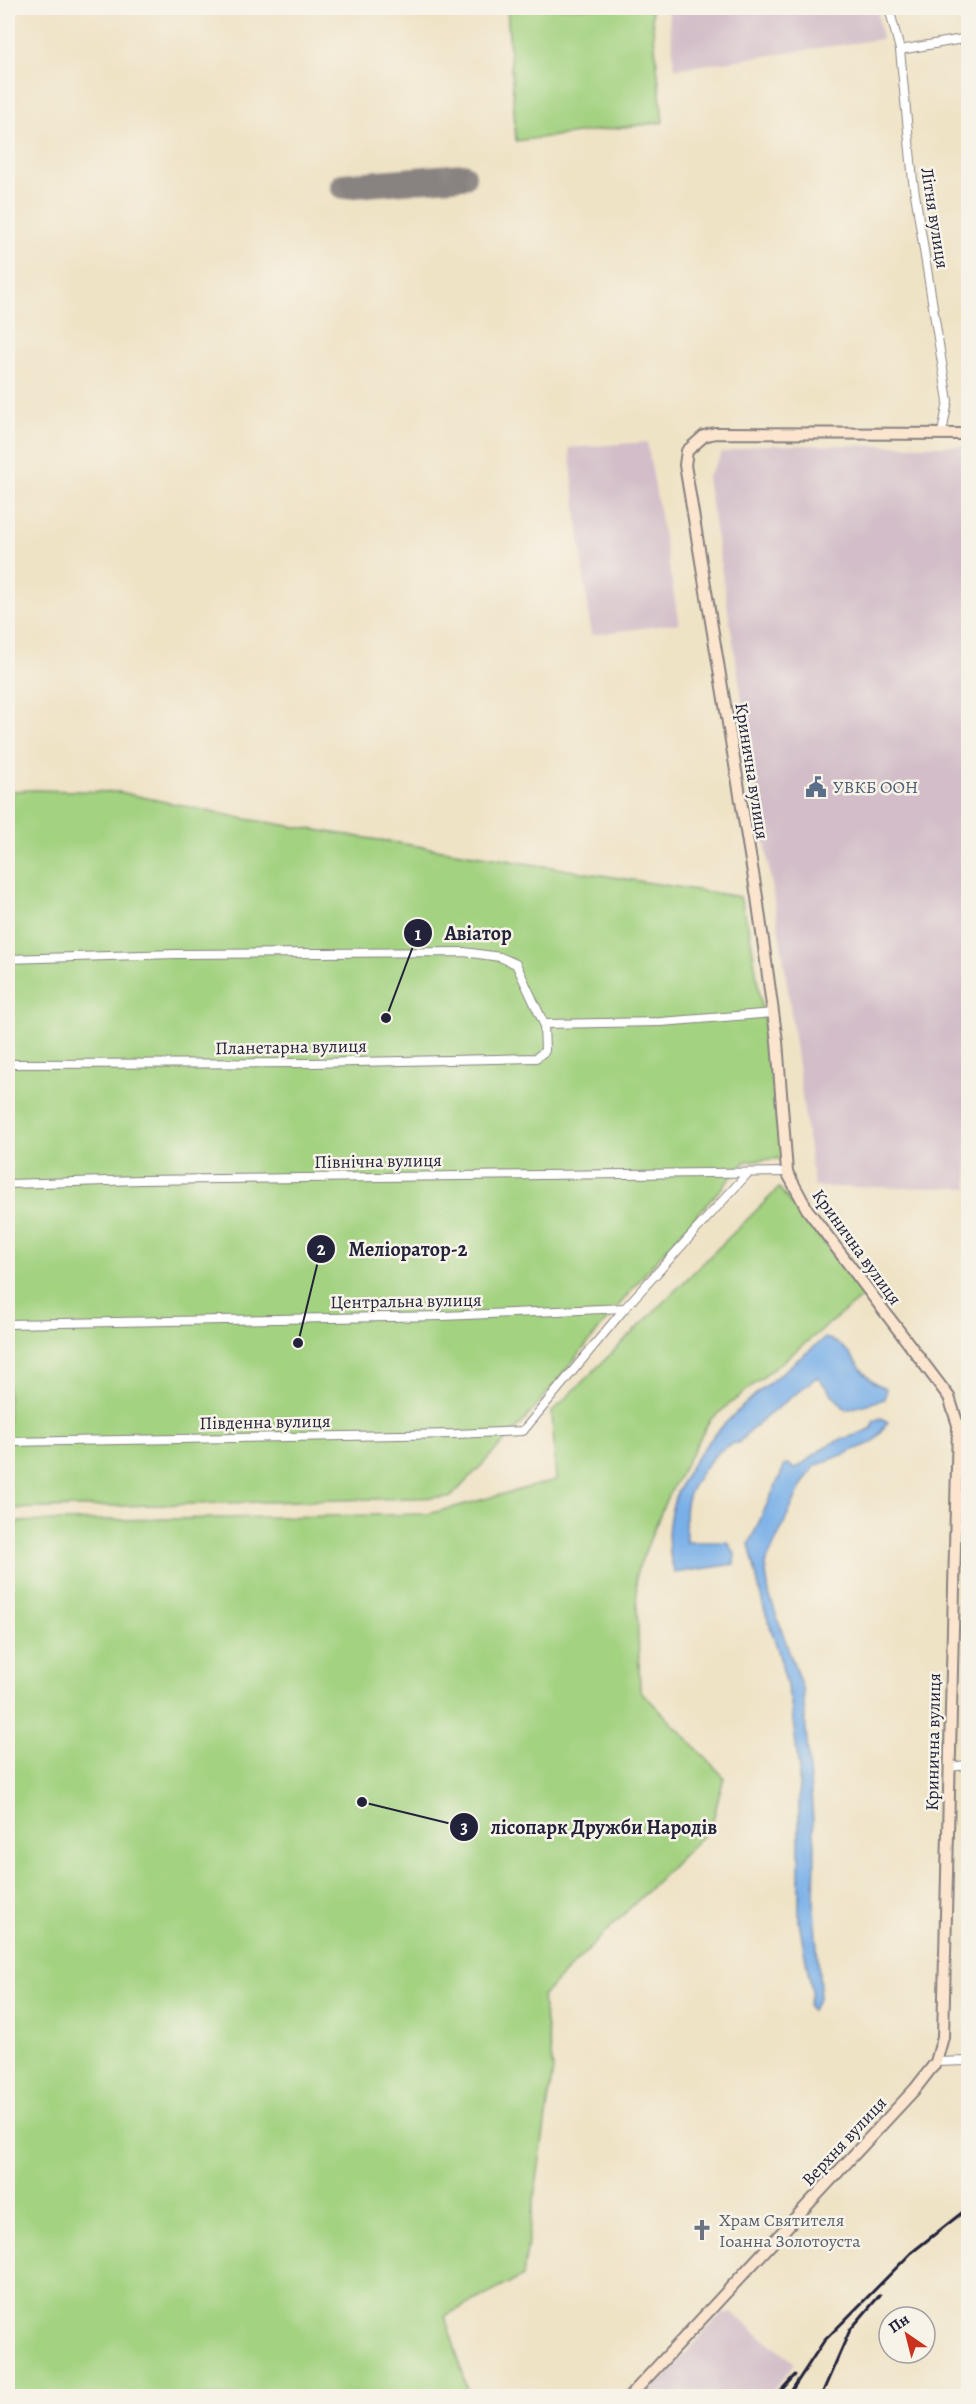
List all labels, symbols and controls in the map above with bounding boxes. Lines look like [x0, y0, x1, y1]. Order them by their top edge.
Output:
street label: Літня вулиця [915, 166, 955, 270]
street label: Кринична вулиця [729, 701, 775, 841]
public building icon: УВКБ ООН [804, 775, 828, 799]
place label: УВКБ ООН [833, 775, 918, 799]
callout: Авіатор [403, 914, 524, 952]
text: Авіатор [443, 920, 512, 947]
text: 1 [415, 922, 422, 946]
street label: Планетарна вулиця [215, 1034, 367, 1060]
street label: Північна вулиця [314, 1148, 442, 1174]
street label: Кринична вулиця [807, 1184, 907, 1310]
callout: Меліоратор-2 [306, 1230, 479, 1268]
text: Меліоратор-2 [349, 1236, 468, 1263]
text: 2 [317, 1237, 326, 1261]
street label: Центральна вулиця [330, 1288, 482, 1314]
street label: Південна вулиця [199, 1409, 331, 1435]
street label: Кринична вулиця [920, 1673, 946, 1811]
callout: лісопарк Дружби Народів [449, 1808, 730, 1846]
text: лісопарк Дружби Народів [490, 1814, 717, 1841]
text: 3 [460, 1815, 468, 1839]
street label: Верхня вулиця [796, 2091, 892, 2191]
place label: Храм Святителя Іоанна Золотоуста [719, 2208, 861, 2253]
church icon: Храм Святителя Іоанна Золотоуста [690, 2218, 714, 2242]
north arrow [877, 2305, 937, 2365]
text: Пн [884, 2309, 914, 2339]

